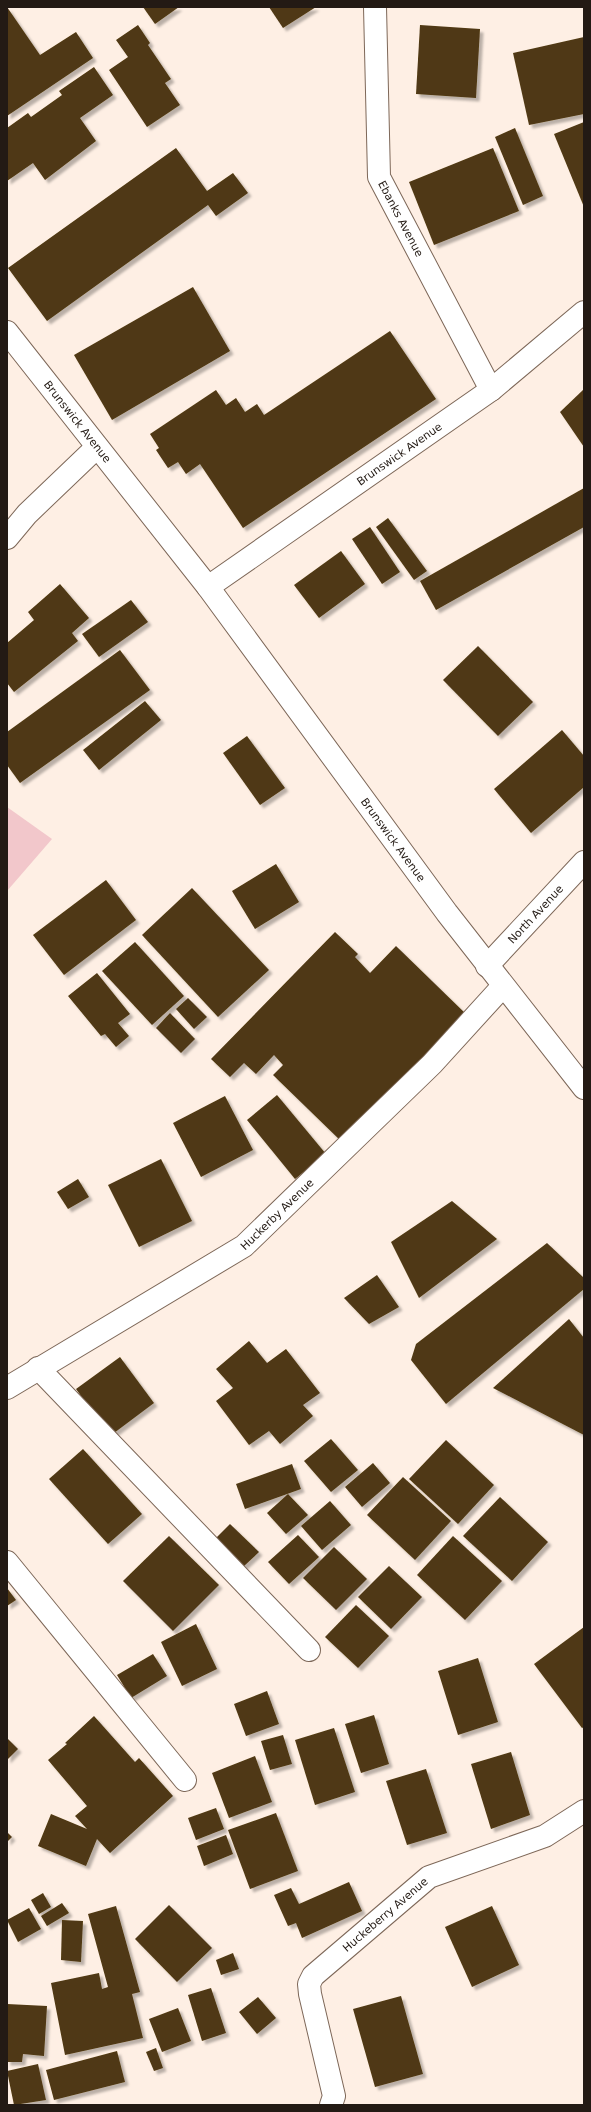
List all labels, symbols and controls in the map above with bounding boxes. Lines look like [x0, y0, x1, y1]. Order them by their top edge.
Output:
street label: Ebanks Avenue [376, 178, 426, 259]
street label: Brunswick Avenue [41, 378, 114, 465]
street label: Brunswick Avenue [354, 420, 444, 488]
street label: Brunswick Avenue [358, 795, 428, 884]
street label: North Avenue [505, 882, 566, 946]
street label: Huckerby Avenue [238, 1176, 316, 1252]
street label: Huckeberry Avenue [340, 1874, 430, 1954]

